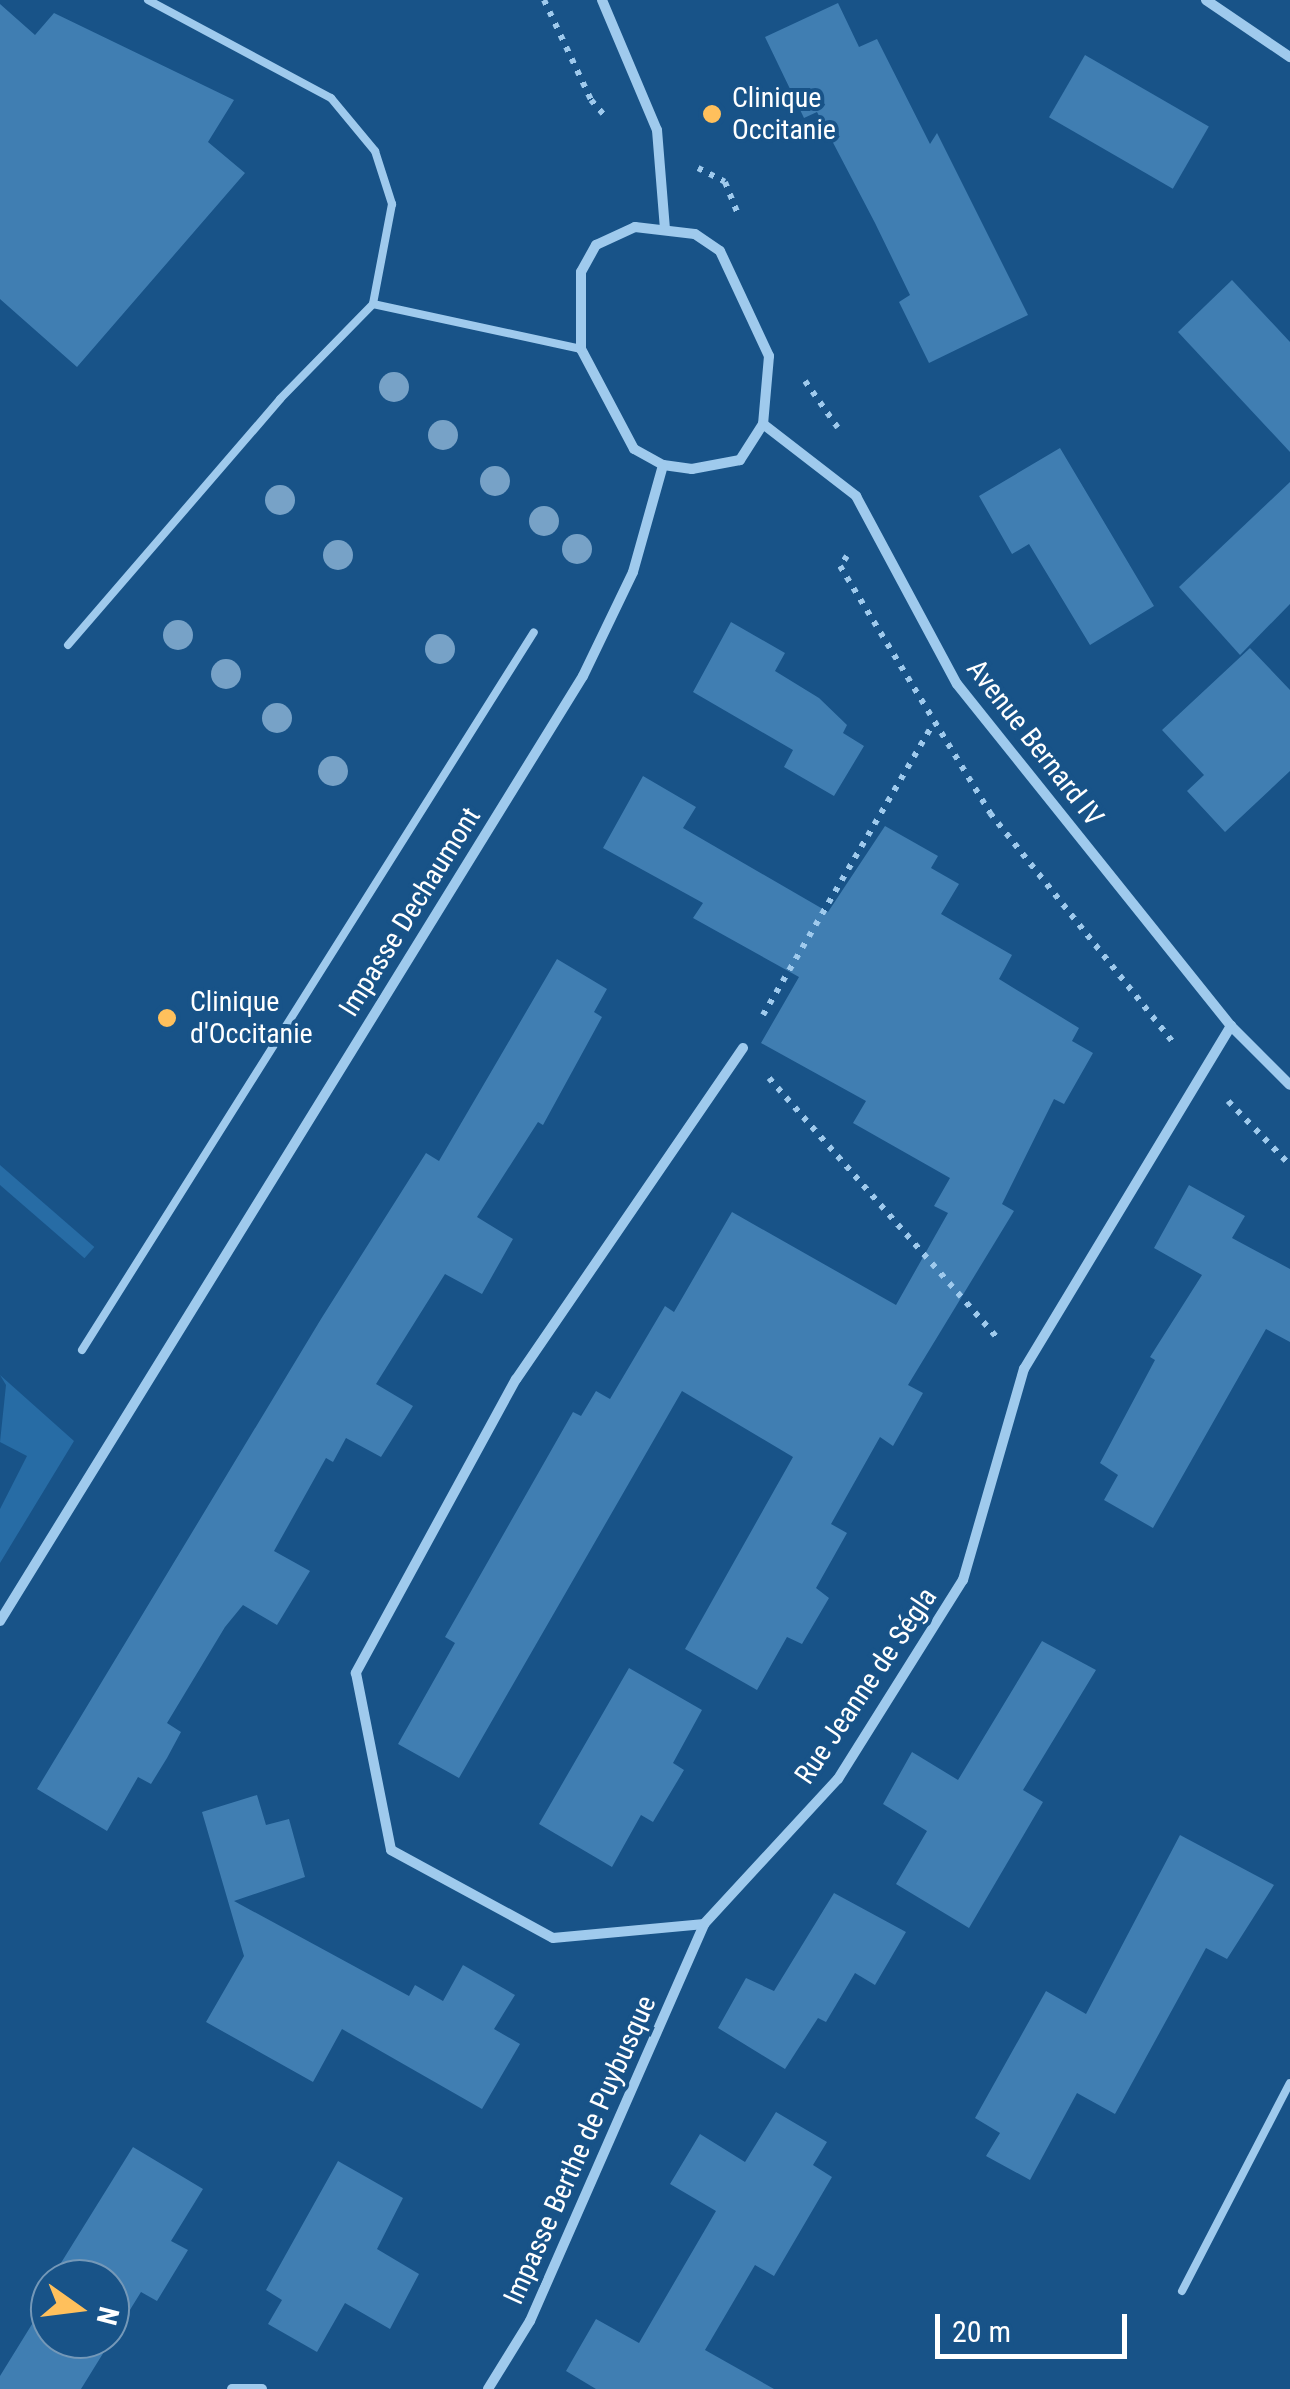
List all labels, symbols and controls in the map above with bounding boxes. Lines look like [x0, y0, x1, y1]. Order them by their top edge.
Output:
place label: Clinique Occitanie [732, 81, 836, 147]
marker: Clinique Occitanie [701, 103, 723, 125]
street label: Avenue Bernard IV [960, 653, 1110, 833]
street label: Impasse Dechaumont [332, 801, 488, 1023]
place label: Clinique d'Occitanie [190, 985, 313, 1051]
marker: Clinique d'Occitanie [154, 1005, 180, 1031]
street label: Rue Jeanne de Ségla [788, 1582, 944, 1790]
street label: Impasse Berthe de Puybusque [497, 1990, 663, 2310]
north arrow [30, 2259, 130, 2359]
scale bar [940, 2294, 1132, 2356]
text: N [90, 2304, 126, 2328]
text: 20 m [952, 2314, 1011, 2349]

